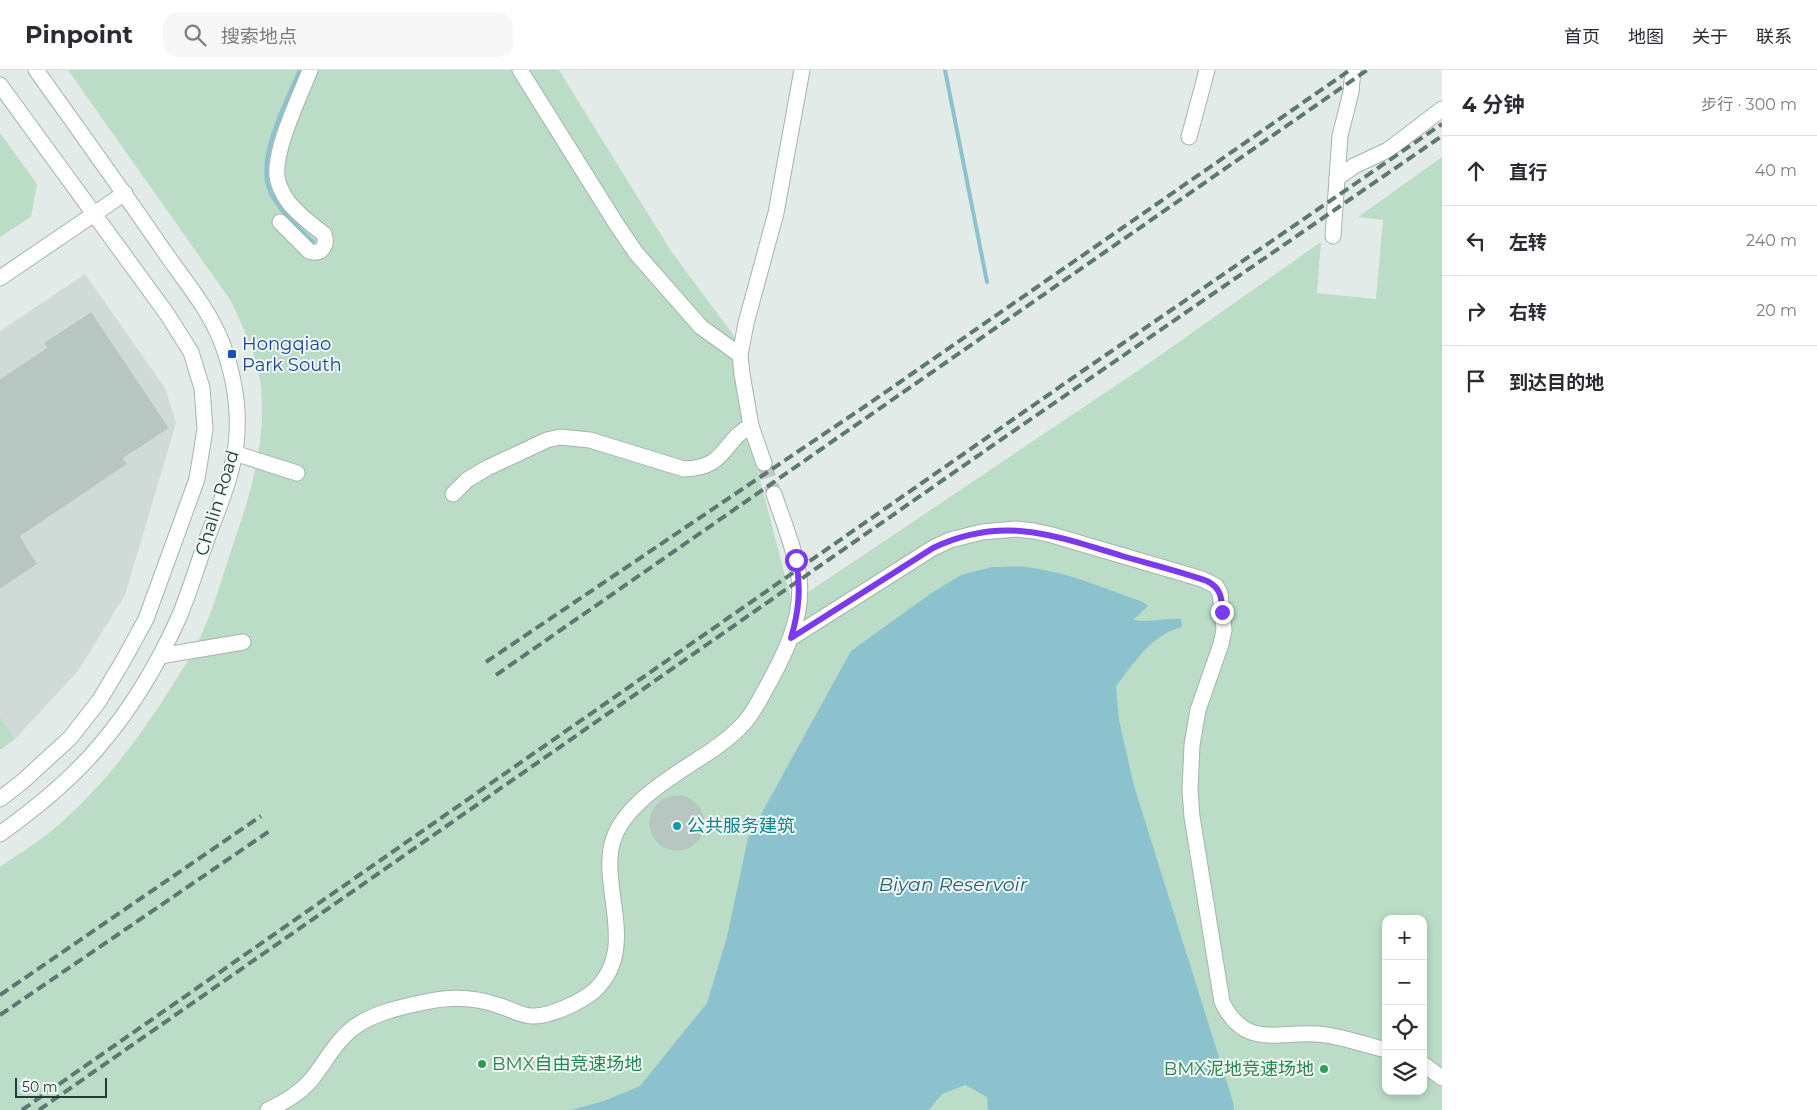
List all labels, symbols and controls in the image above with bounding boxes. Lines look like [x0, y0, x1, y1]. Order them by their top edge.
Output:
search box [163, 12, 513, 57]
text: Pinpoint [25, 20, 133, 49]
icon: search [181, 21, 209, 49]
text: 搜索地点 [221, 25, 297, 48]
text: 首页 [1564, 26, 1600, 48]
text: 地图 [1628, 26, 1664, 48]
text: 关于 [1692, 26, 1728, 48]
text: 联系 [1756, 26, 1792, 48]
text: 4 分钟 [1462, 92, 1524, 117]
text: 步行 · 300 m [1701, 95, 1797, 114]
icon: ahead [1462, 157, 1490, 185]
text: 直行 [1509, 161, 1547, 184]
text: 40 m [1755, 161, 1797, 180]
icon: left [1462, 227, 1490, 255]
text: 左转 [1509, 231, 1547, 254]
text: 240 m [1746, 231, 1797, 250]
icon: right [1462, 297, 1490, 325]
text: 右转 [1509, 301, 1547, 324]
text: 20 m [1756, 301, 1797, 320]
place label: Hongqiao Park South [242, 333, 342, 376]
marker: Hongqiao Park South [226, 348, 238, 360]
icon: arrive [1462, 367, 1490, 395]
text: 到达目的地 [1509, 371, 1604, 394]
street label: Chalin Road [191, 448, 243, 558]
route start [785, 549, 808, 572]
route end [1211, 601, 1234, 624]
place label: 公共服务建筑 [687, 815, 795, 837]
marker: 公共服务建筑 [671, 820, 683, 832]
water label: Biyan Reservoir [879, 873, 1028, 896]
map controls [1382, 915, 1427, 1095]
button: + [1382, 915, 1427, 960]
button: − [1382, 960, 1427, 1005]
button: locate [1382, 1005, 1427, 1050]
button: layers [1382, 1050, 1427, 1095]
place label: BMX自由竞速场地 [492, 1053, 642, 1075]
marker: BMX自由竞速场地 [476, 1058, 488, 1070]
place label: BMX泥地竞速场地 [1164, 1058, 1314, 1080]
marker: BMX泥地竞速场地 [1318, 1063, 1330, 1075]
scale bar [15, 1075, 108, 1098]
text: 50 m [22, 1078, 58, 1096]

